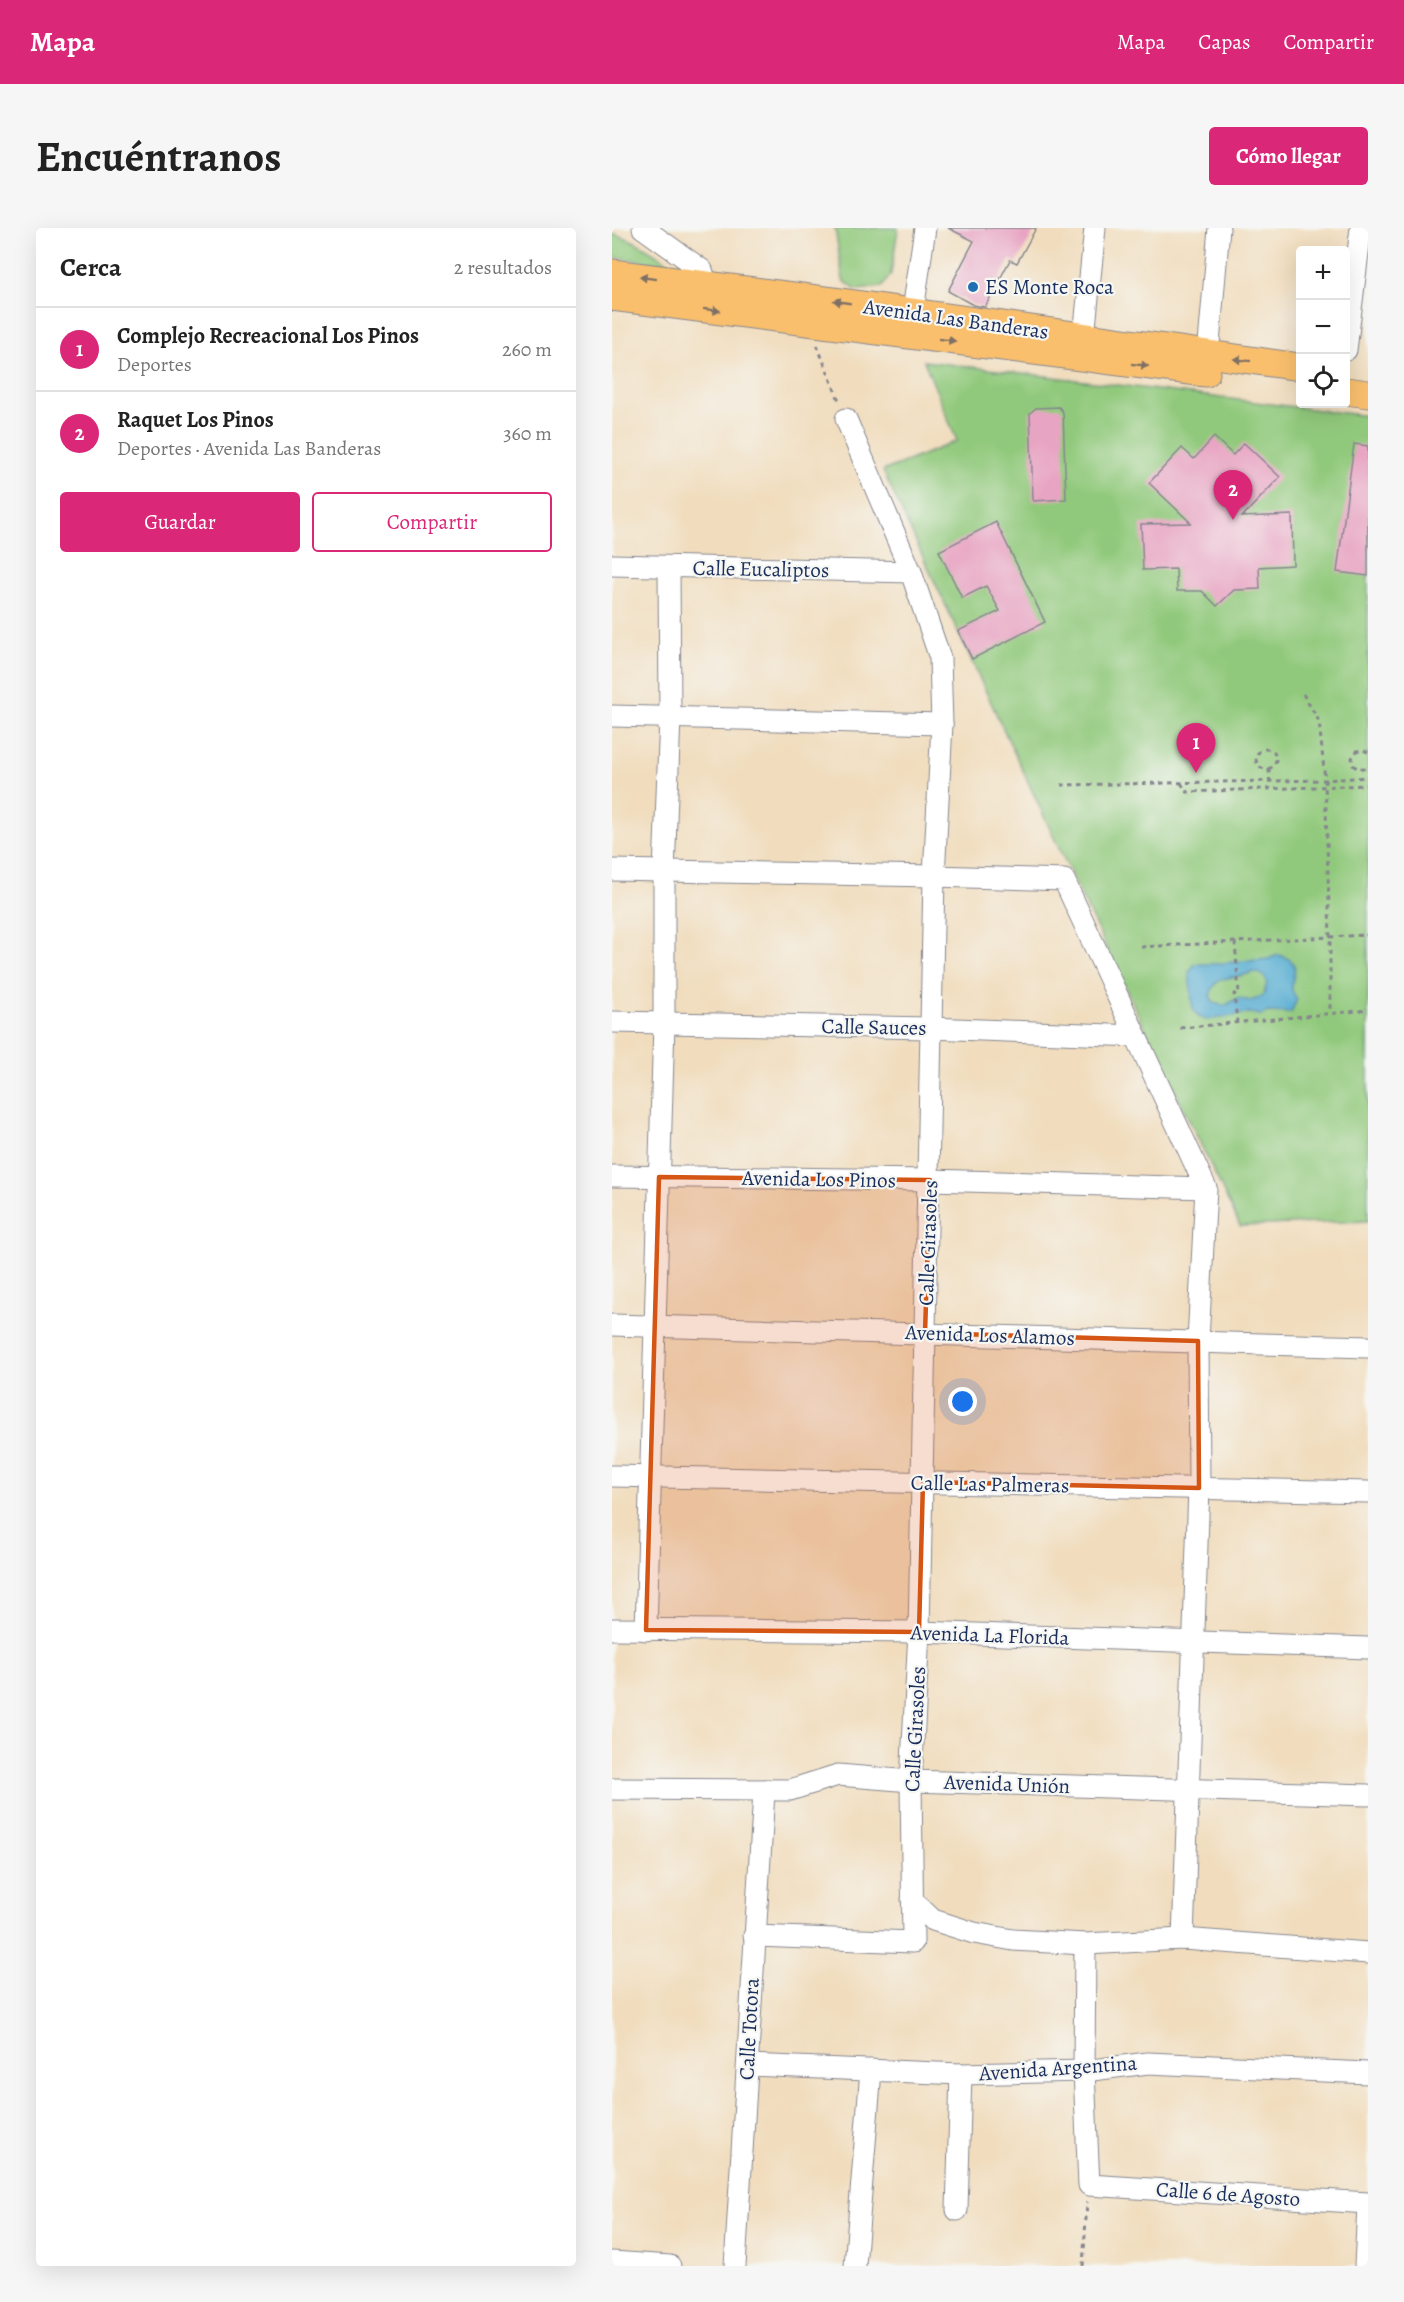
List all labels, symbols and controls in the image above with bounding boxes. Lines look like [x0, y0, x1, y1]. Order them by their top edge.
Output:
text: Mapa [30, 23, 95, 61]
text: Mapa [1117, 28, 1165, 56]
text: Capas [1198, 28, 1251, 56]
text: Compartir [1284, 28, 1374, 56]
button: Cómo llegar [1209, 127, 1368, 185]
text: Encuéntranos [36, 128, 281, 185]
map controls [1296, 246, 1350, 408]
button: + [1296, 246, 1350, 300]
text: Cerca [60, 250, 122, 285]
text: 2 resultados [454, 254, 552, 281]
one-way arrow [639, 273, 658, 282]
place label: ES Monte Roca [985, 273, 1114, 301]
marker: ES Monte Roca [966, 280, 980, 294]
street label: Avenida Las Banderas [861, 292, 1050, 346]
one-way arrow [832, 298, 851, 307]
button: − [1296, 300, 1350, 354]
one-way arrow [702, 305, 721, 314]
text: Complejo Recreacional Los Pinos [117, 321, 419, 351]
one-way arrow [937, 335, 956, 344]
text: 1 [76, 336, 83, 363]
text: 260 m [502, 336, 552, 363]
text: Deportes [117, 351, 192, 378]
button: locate [1296, 354, 1350, 408]
one-way arrow [1233, 355, 1252, 364]
one-way arrow [1131, 360, 1150, 369]
text: Raquet Los Pinos [117, 405, 274, 435]
text: 2 [75, 420, 84, 447]
text: 360 m [503, 420, 552, 447]
text: Deportes · Avenida Las Banderas [117, 435, 381, 462]
pin: 2 [1214, 470, 1252, 520]
button: Guardar [60, 492, 300, 552]
button: Compartir [312, 492, 552, 552]
street label: Calle Eucaliptos [692, 554, 830, 584]
pin: 1 [1176, 724, 1216, 773]
street label: Calle Sauces [821, 1012, 927, 1042]
street label: Avenida Los Pinos [741, 1164, 896, 1194]
street label: Calle Girasoles [912, 1180, 944, 1306]
street label: Avenida Los Alamos [904, 1318, 1075, 1352]
your location [948, 1387, 977, 1416]
street label: Calle Las Palmeras [910, 1469, 1070, 1499]
street label: Avenida La Florida [909, 1618, 1070, 1652]
street label: Calle Girasoles [898, 1665, 932, 1793]
street label: Avenida Unión [942, 1768, 1071, 1800]
street label: Calle Totora [732, 1977, 766, 2081]
street label: Avenida Argentina [977, 2048, 1138, 2088]
street label: Calle 6 de Agosto [1155, 2175, 1301, 2213]

